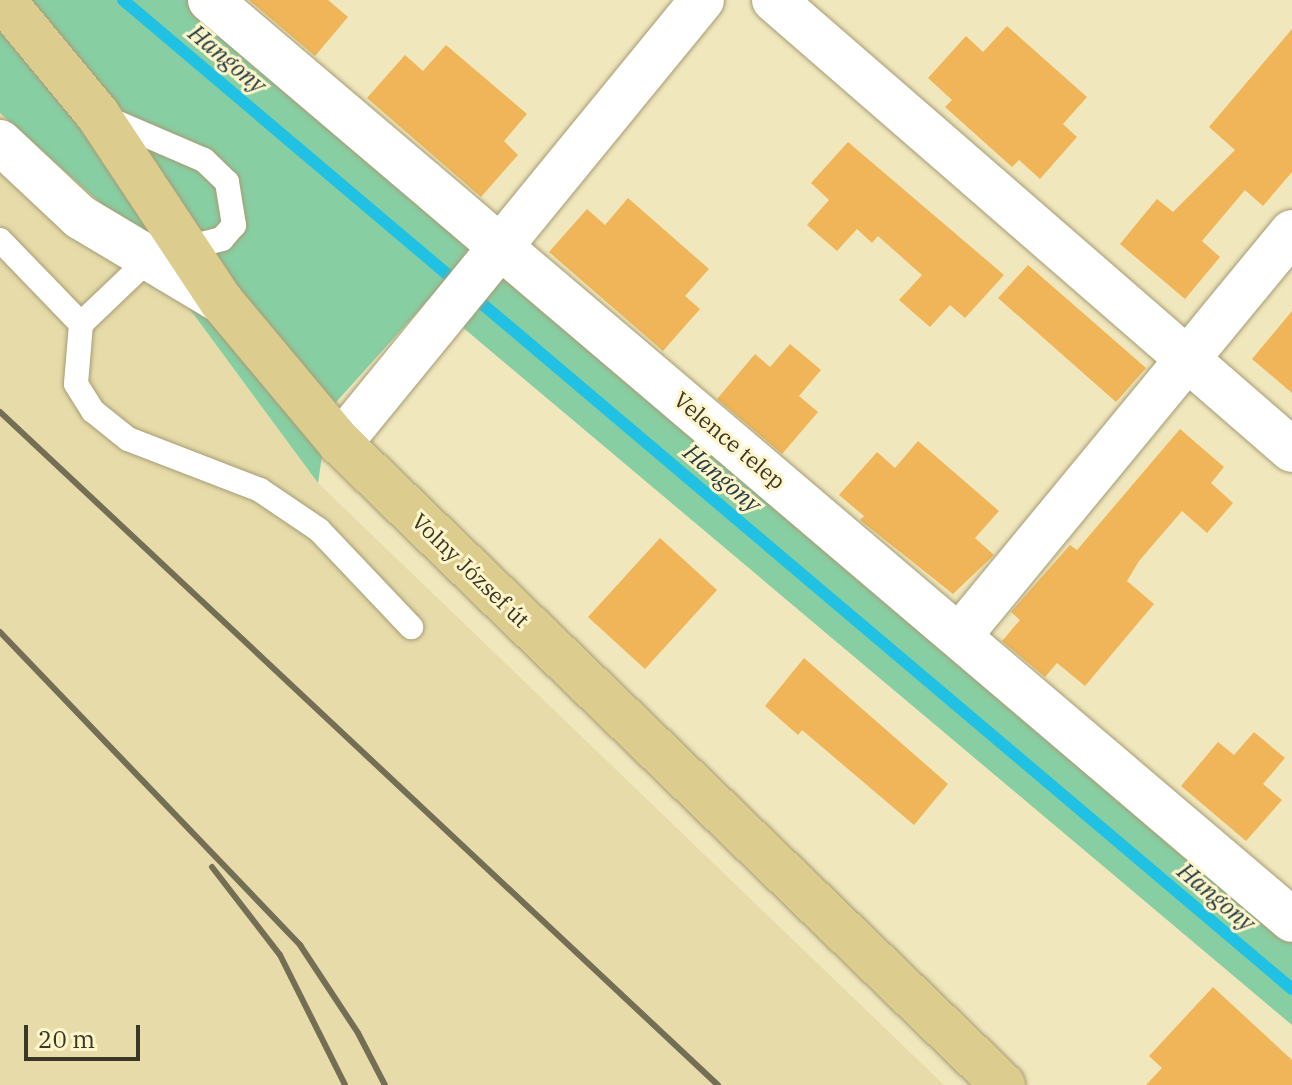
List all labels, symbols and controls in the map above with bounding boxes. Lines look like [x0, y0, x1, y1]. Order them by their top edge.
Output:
water label: Hangony [183, 19, 271, 99]
street label: Velence telep [669, 386, 791, 494]
water label: Hangony [678, 438, 766, 518]
street label: Volny József út [407, 508, 535, 632]
water label: Hangony [1172, 857, 1260, 937]
scale bar [28, 1009, 144, 1059]
text: 20 m [38, 1023, 95, 1055]

